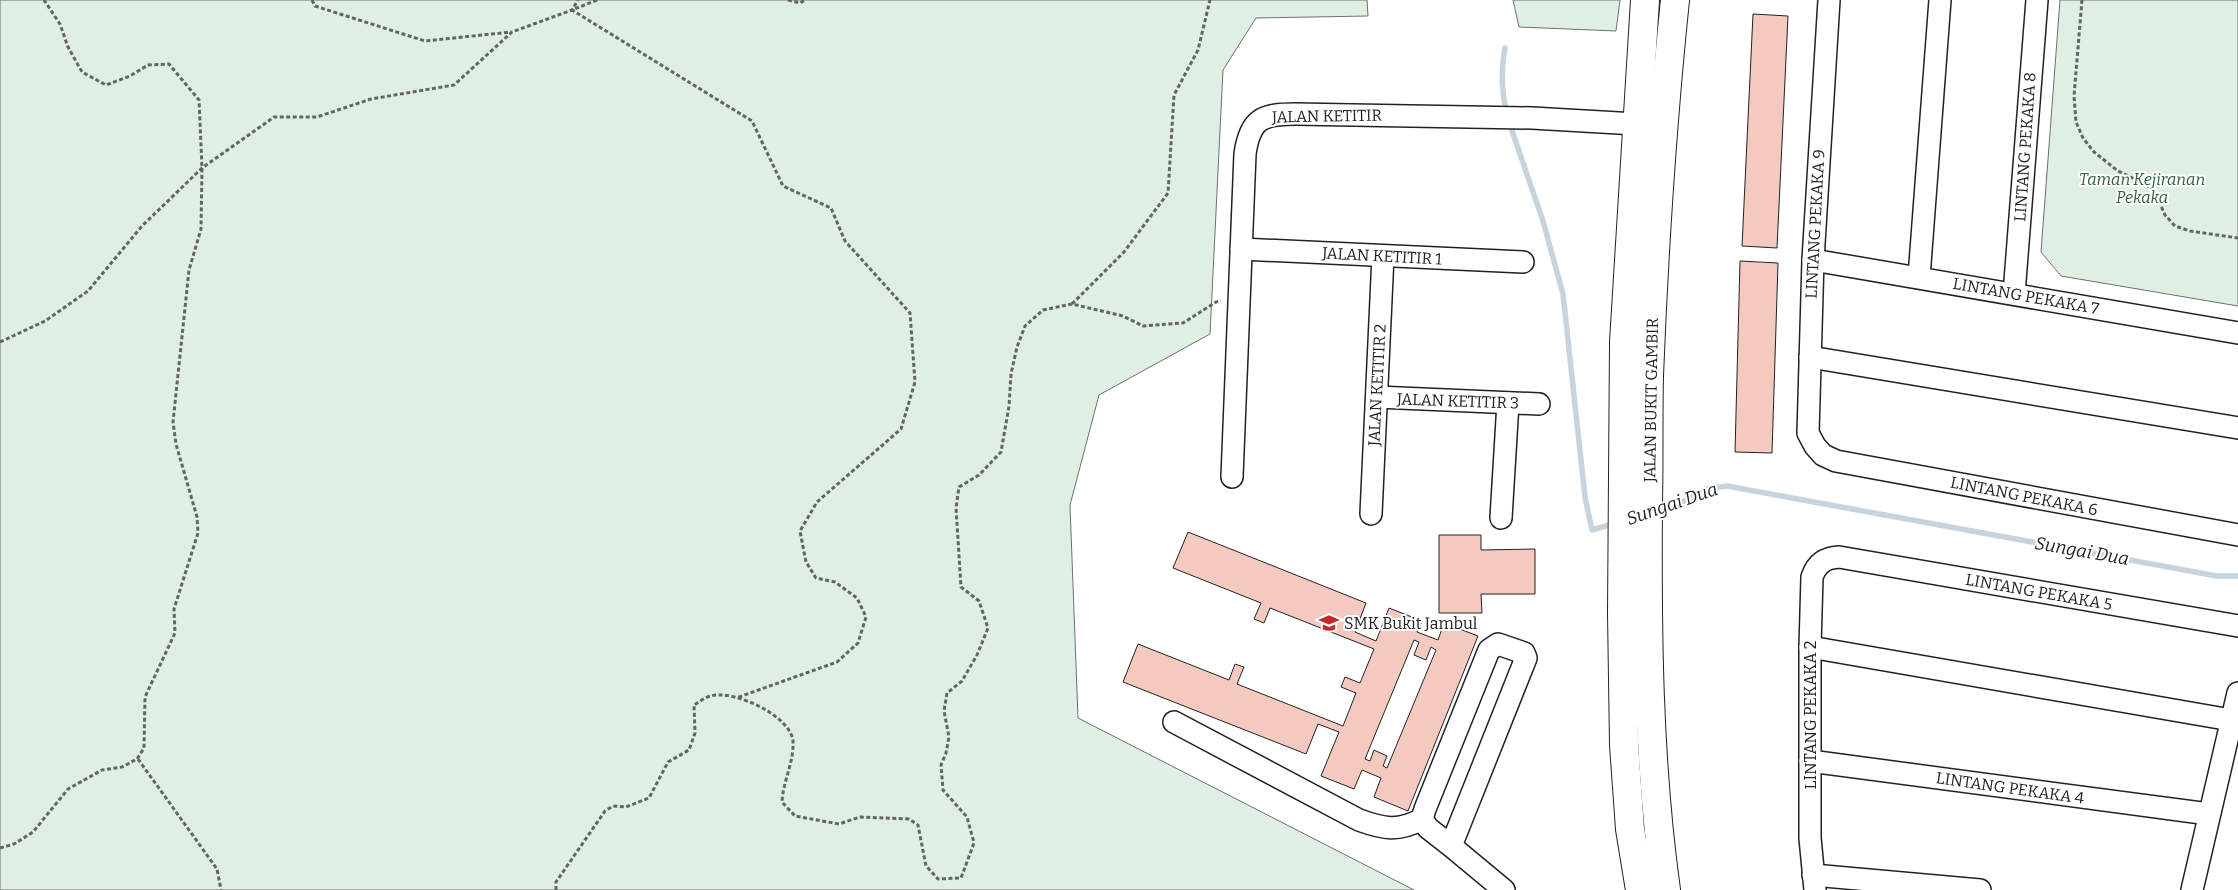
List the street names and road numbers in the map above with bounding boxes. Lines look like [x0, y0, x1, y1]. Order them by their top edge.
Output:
street label: LINTANG PEKAKA 8 [2010, 72, 2040, 222]
street label: JALAN KETITIR [1271, 106, 1383, 126]
street label: LINTANG PEKAKA 9 [1802, 149, 1828, 299]
street label: JALAN KETITIR 1 [1321, 243, 1443, 269]
street label: LINTANG PEKAKA 7 [1951, 274, 2101, 318]
street label: JALAN BUKIT GAMBIR [1640, 317, 1662, 483]
street label: JALAN KETITIR 2 [1364, 324, 1390, 447]
street label: JALAN KETITIR 3 [1395, 389, 1520, 413]
street label: LINTANG PEKAKA 6 [1949, 472, 2099, 520]
street label: LINTANG PEKAKA 5 [1964, 570, 2114, 614]
street label: LINTANG PEKAKA 2 [1801, 641, 1820, 789]
street label: LINTANG PEKAKA 4 [1935, 768, 2086, 808]

